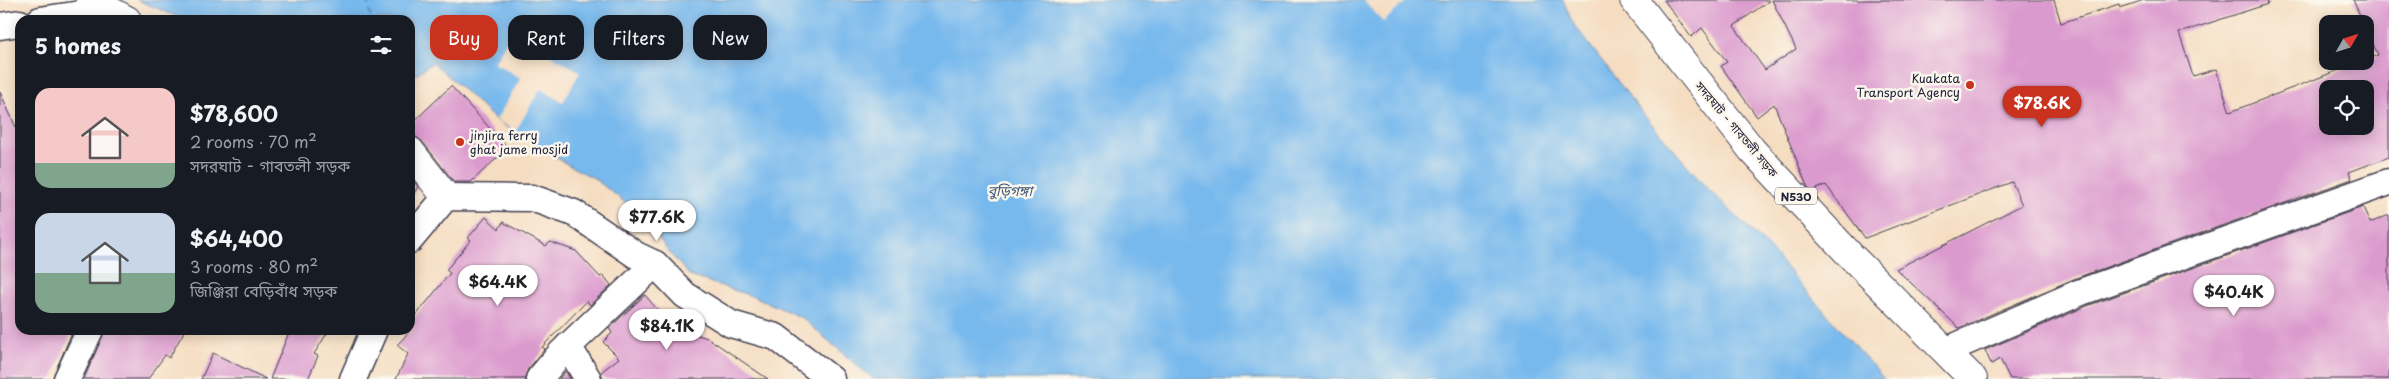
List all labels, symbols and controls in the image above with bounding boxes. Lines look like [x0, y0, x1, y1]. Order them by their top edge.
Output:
chip: Buy [430, 15, 498, 60]
chip: Rent [508, 15, 584, 60]
chip: Filters [594, 15, 683, 60]
chip: New [693, 15, 767, 60]
north arrow [2319, 15, 2374, 70]
map controls [2319, 15, 2374, 135]
text: 5 homes [35, 29, 121, 61]
icon: filters [367, 31, 395, 59]
place label: Kuakata Transport Agency [1857, 69, 1960, 101]
street label: সদরঘাট - গাবতলী সড়ক [1691, 76, 1783, 181]
marker: Kuakata Transport Agency [1964, 79, 1976, 91]
button: locate [2319, 80, 2374, 135]
pin: $78.6K [2001, 86, 2083, 128]
text: $78.6K [2014, 90, 2070, 114]
text: $78,600 [190, 97, 278, 129]
icon: home [75, 108, 135, 168]
place label: jinjira ferry ghat jame mosjid [469, 126, 568, 158]
text: 2 rooms · 70 m² [190, 129, 317, 153]
marker: jinjira ferry ghat jame mosjid [454, 136, 466, 148]
text: সদরঘাট - গাবতলী সড়ক [190, 153, 350, 177]
water label: বুড়িগঙ্গা [988, 180, 1035, 201]
road number: N530 [1775, 188, 1817, 205]
pin: $77.6K [616, 200, 698, 242]
text: $77.6K [629, 204, 685, 228]
text: $64,400 [190, 222, 283, 254]
icon: home [75, 233, 135, 293]
text: 3 rooms · 80 m² [190, 254, 318, 278]
pin: $64.4K [457, 264, 539, 307]
text: $64.4K [469, 269, 527, 293]
pin: $40.4K [2193, 274, 2275, 317]
text: জিঞ্জিরা বেড়িবাঁধ সড়ক [190, 278, 337, 302]
text: $40.4K [2204, 279, 2264, 303]
pin: $84.1K [626, 308, 708, 351]
text: $84.1K [640, 313, 694, 337]

